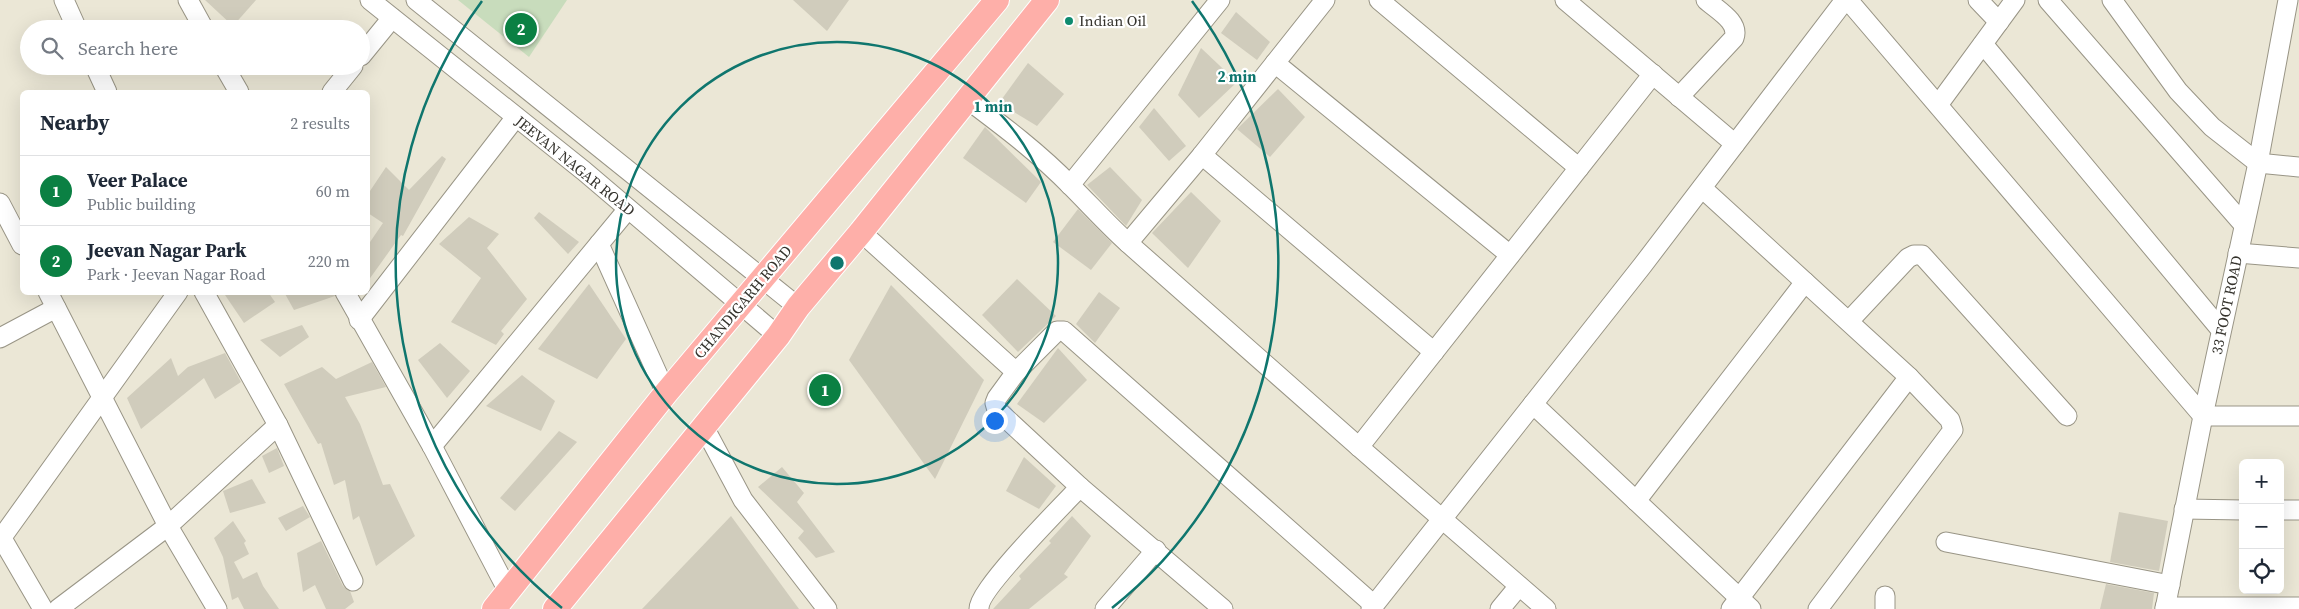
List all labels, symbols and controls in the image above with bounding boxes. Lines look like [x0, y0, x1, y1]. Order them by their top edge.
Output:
pin: 2 [505, 10, 537, 48]
place label: Indian Oil [1079, 10, 1147, 31]
marker: Indian Oil [1063, 15, 1075, 27]
search box [20, 20, 370, 75]
icon: search [38, 34, 66, 62]
text: Search here [78, 35, 178, 61]
text: 2 min [1218, 66, 1256, 87]
text: 1 min [974, 96, 1012, 117]
text: Nearby [40, 108, 110, 137]
street label: JEEVAN NAGAR ROAD [510, 110, 640, 221]
text: 2 results [290, 112, 350, 134]
text: Veer Palace [87, 167, 188, 193]
text: 1 [52, 180, 60, 202]
text: 60 m [316, 180, 350, 202]
text: Public building [87, 193, 196, 215]
text: Jeevan Nagar Park [87, 237, 246, 263]
street label: CHANDIGARH ROAD [689, 240, 796, 363]
text: 2 [52, 250, 60, 272]
text: 220 m [308, 250, 350, 272]
centre of rings [828, 254, 846, 272]
street label: 33 FOOT ROAD [2206, 254, 2247, 356]
text: Park · Jeevan Nagar Road [87, 263, 266, 285]
pin: 1 [809, 371, 841, 409]
your location [982, 408, 1008, 434]
map controls [2239, 459, 2284, 594]
button: + [2239, 459, 2284, 504]
button: − [2239, 504, 2284, 549]
button: locate [2239, 549, 2284, 594]

